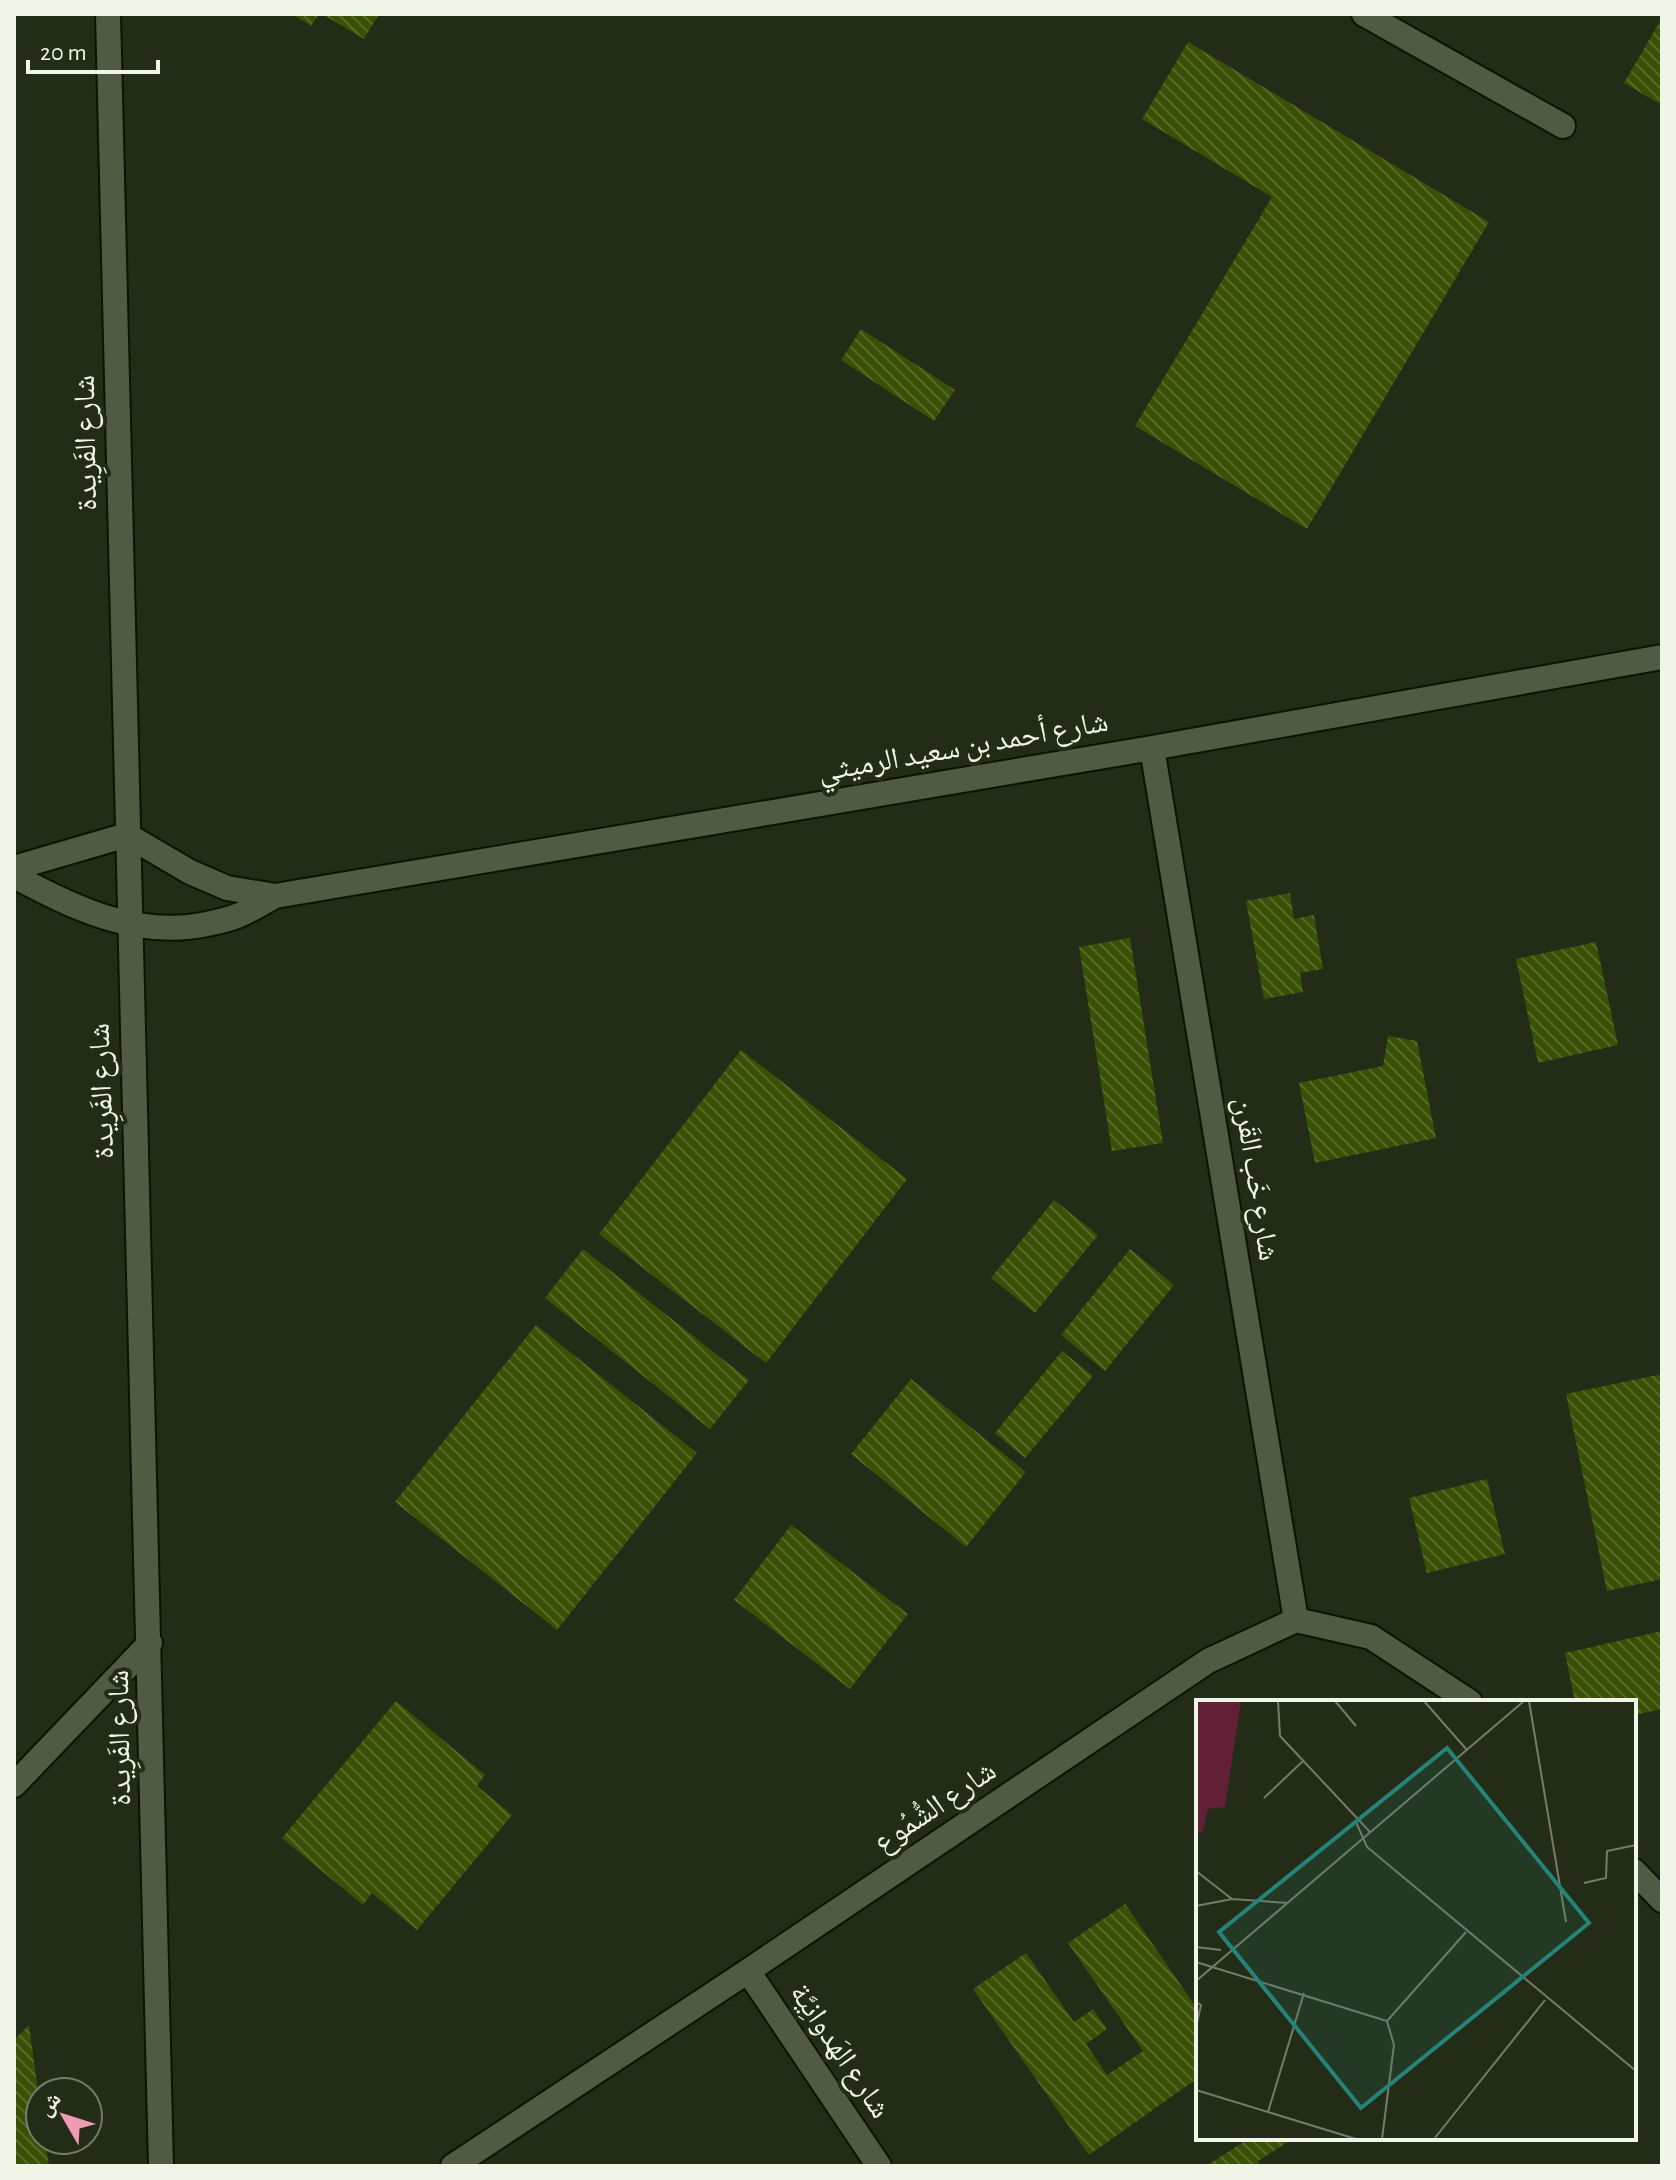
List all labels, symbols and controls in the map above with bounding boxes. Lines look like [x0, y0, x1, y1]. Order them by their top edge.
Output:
scale bar [28, 24, 158, 74]
text: 20 m [40, 41, 87, 65]
street label: شارع الفَرِيدة [70, 375, 108, 511]
street label: شارع أحمد بن سعيد الرميثي [815, 702, 1112, 795]
street label: شارع الفَرِيدة [85, 1022, 125, 1159]
street label: شارع خَب القَرن [1225, 1095, 1284, 1263]
street label: شارع الفَرِيدة [104, 1670, 142, 1806]
inset map [1196, 1700, 1636, 2140]
street label: شارع الشُّمُوع [868, 1754, 1003, 1861]
street label: شارع الهَدوانِيَّة [782, 1978, 896, 2125]
north arrow [24, 2076, 104, 2156]
text: ش [33, 2088, 67, 2121]

